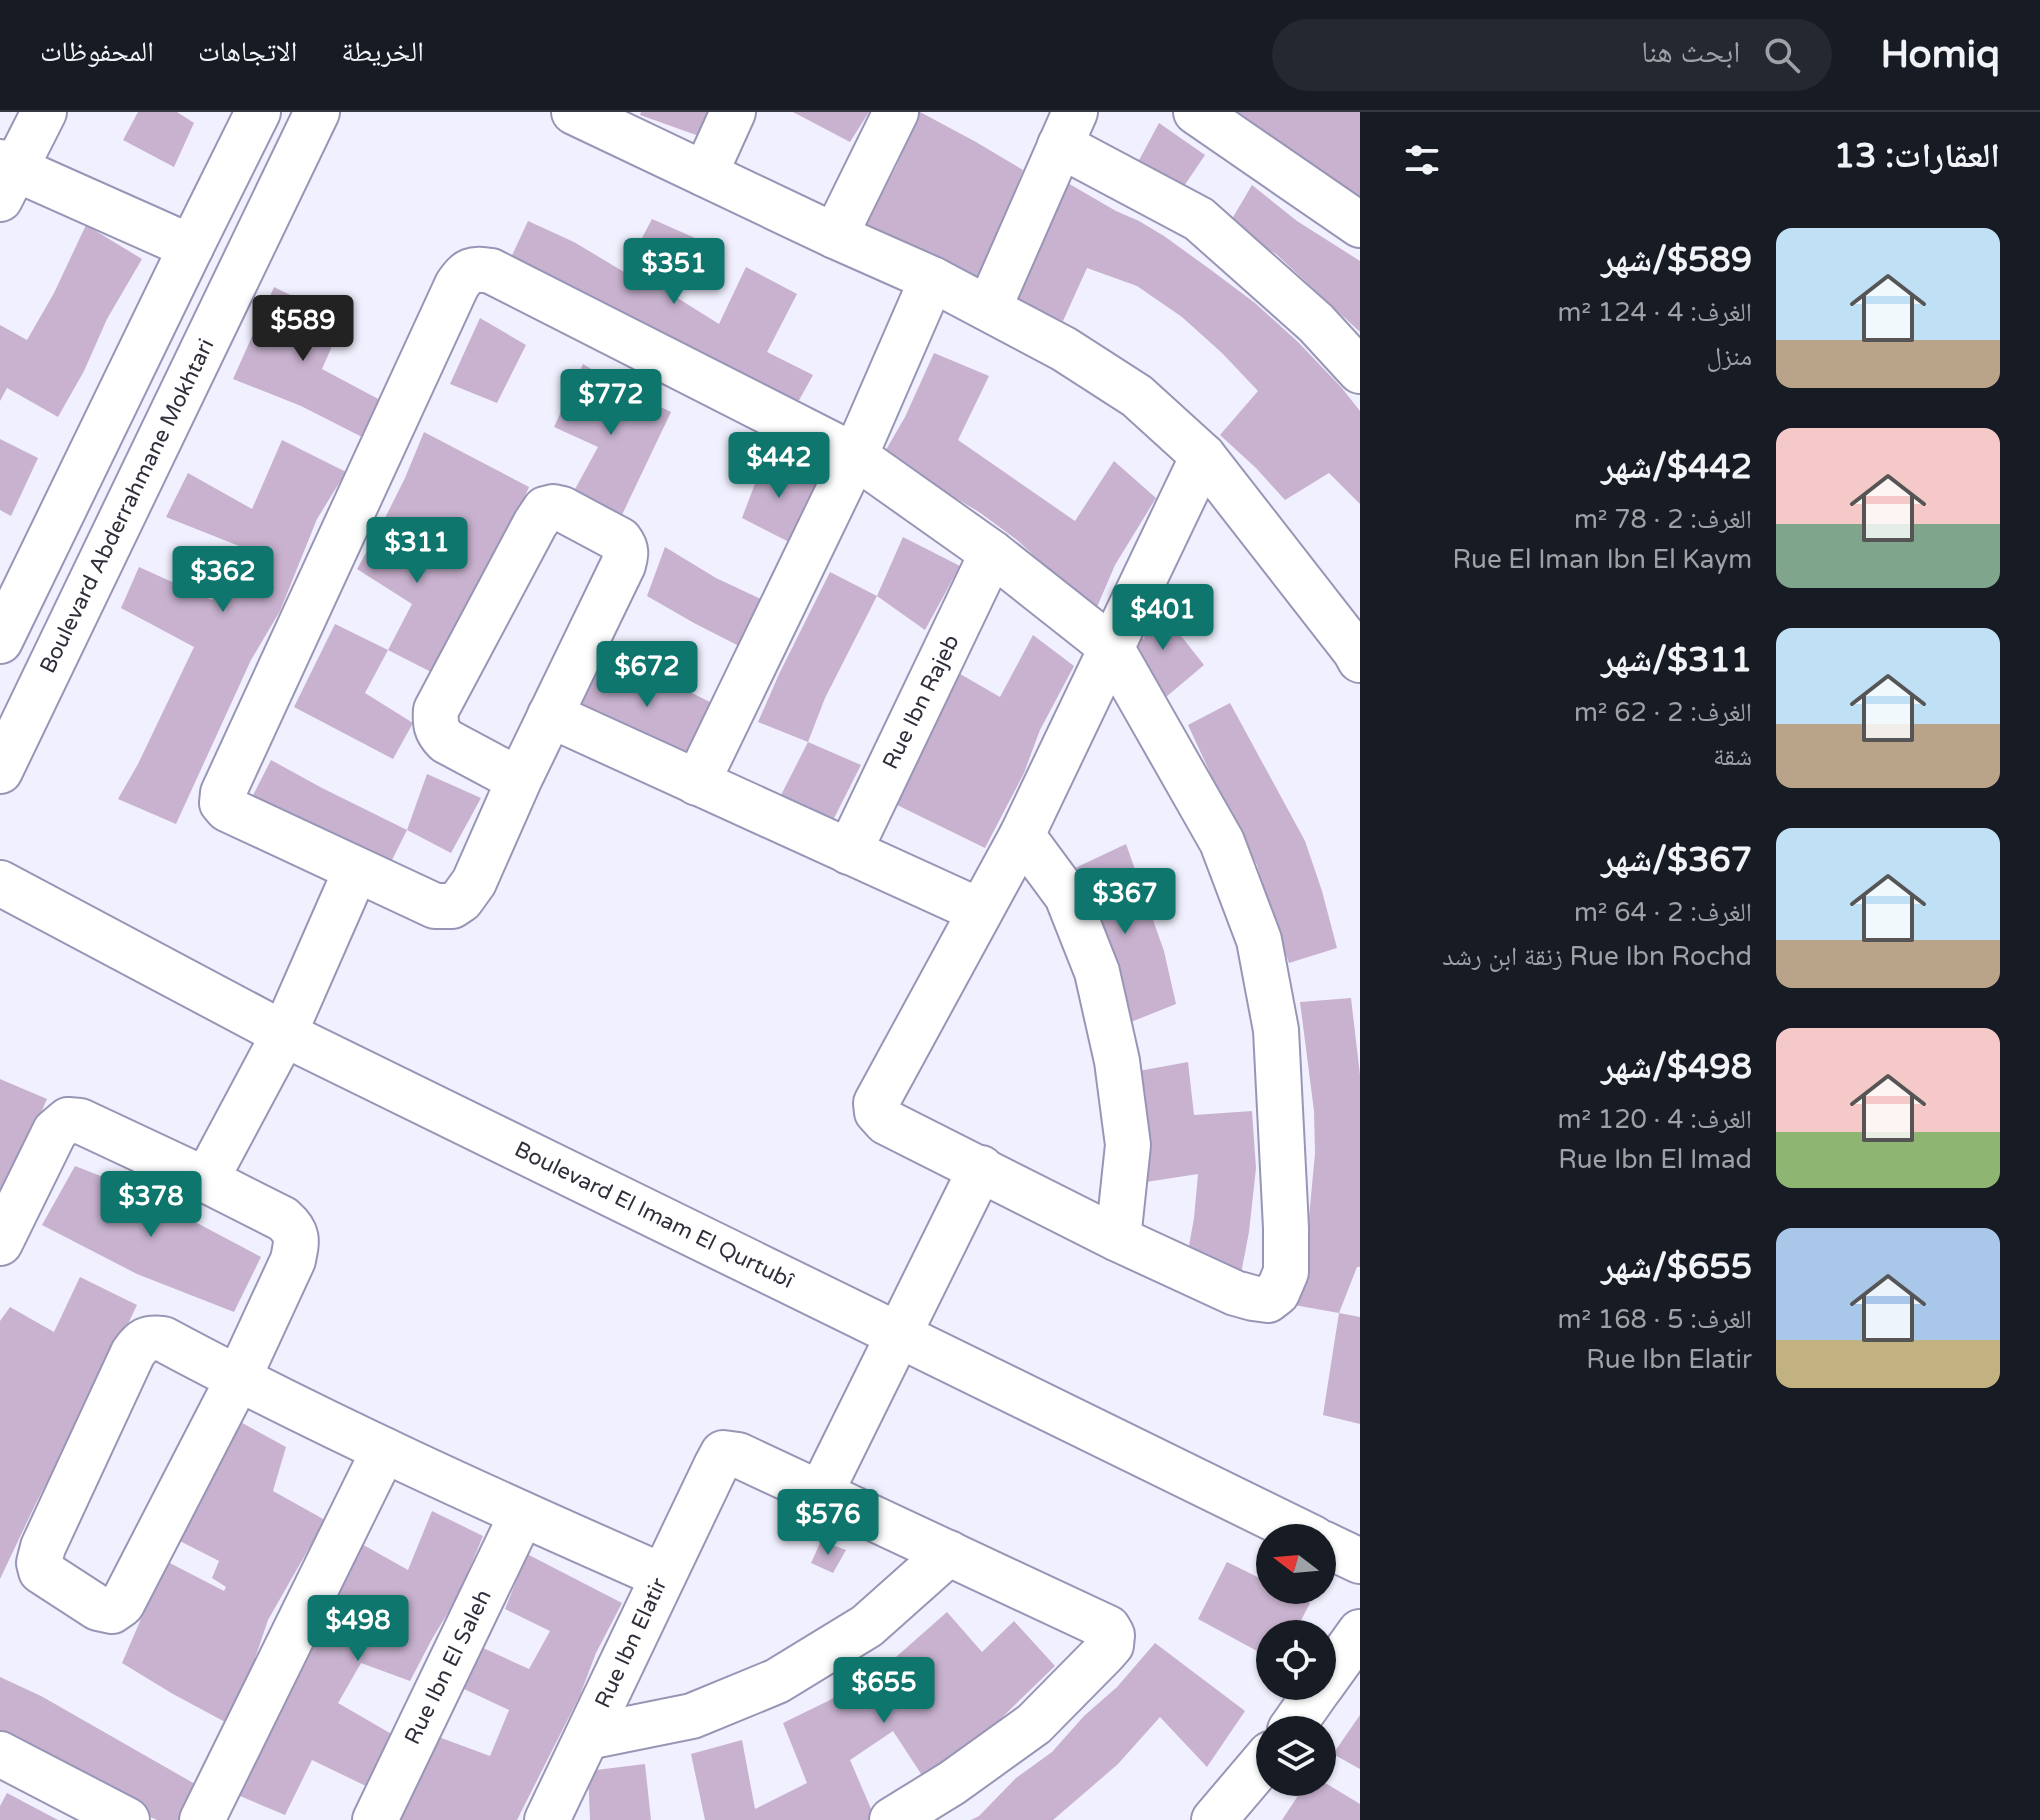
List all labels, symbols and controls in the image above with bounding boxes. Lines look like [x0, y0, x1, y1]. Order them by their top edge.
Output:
search box [1272, 19, 1832, 91]
text: Homiq [1880, 32, 2000, 78]
icon: search [1760, 33, 1804, 77]
text: ابحث هنا [1641, 34, 1740, 71]
text: المحفوظات [40, 35, 154, 69]
text: الاتجاهات [198, 35, 297, 69]
text: الخريطة [341, 35, 424, 69]
text: العقارات: 13 [1834, 136, 2000, 177]
icon: filters [1400, 138, 1444, 182]
pin: $351 [627, 238, 721, 306]
text: $589/شهر [1601, 240, 1752, 281]
text: $351 [641, 248, 707, 279]
icon: home [1840, 260, 1936, 356]
pin: $589 [256, 295, 350, 363]
text: الغرف: 4 · 124 m² [1558, 297, 1752, 328]
text: $589 [270, 305, 336, 336]
street label: Boulevard Abderrahmane Mokhtari [35, 335, 219, 677]
text: منزل [1707, 341, 1752, 372]
pin: $772 [564, 369, 658, 437]
text: $772 [578, 379, 644, 410]
pin: $442 [732, 432, 826, 500]
text: $442 [746, 442, 812, 473]
text: $442/شهر [1601, 447, 1752, 488]
icon: home [1840, 460, 1936, 556]
text: الغرف: 2 · 78 m² [1574, 504, 1752, 535]
pin: $311 [370, 517, 464, 585]
text: $311 [384, 527, 450, 558]
text: Rue El Iman Ibn El Kaym [1453, 544, 1752, 575]
pin: $362 [176, 546, 270, 614]
text: $362 [190, 556, 256, 587]
pin: $401 [1116, 584, 1210, 652]
text: $401 [1130, 594, 1196, 625]
street label: Rue Ibn Rajeb [877, 631, 965, 773]
text: $311/شهر [1601, 640, 1752, 681]
pin: $672 [600, 641, 694, 709]
text: $672 [614, 651, 680, 682]
icon: home [1840, 660, 1936, 756]
text: الغرف: 2 · 62 m² [1574, 697, 1752, 728]
text: شقة [1713, 741, 1752, 772]
text: $367/شهر [1601, 840, 1752, 881]
icon: home [1840, 860, 1936, 956]
pin: $367 [1078, 868, 1172, 936]
text: $367 [1092, 878, 1158, 909]
text: الغرف: 2 · 64 m² [1574, 897, 1752, 928]
text: Rue Ibn Rochd زنقة ابن رشد [1442, 941, 1752, 972]
text: $498/شهر [1601, 1047, 1752, 1088]
icon: home [1840, 1060, 1936, 1156]
text: الغرف: 4 · 120 m² [1558, 1104, 1752, 1135]
street label: Boulevard El Imam El Qurtubî [510, 1136, 798, 1294]
text: Rue Ibn El Imad [1558, 1144, 1752, 1175]
pin: $378 [104, 1171, 198, 1239]
text: $378 [118, 1181, 184, 1212]
text: $655/شهر [1601, 1247, 1752, 1288]
icon: home [1840, 1260, 1936, 1356]
text: الغرف: 5 · 168 m² [1558, 1304, 1752, 1335]
text: Rue Ibn Elatir [1586, 1344, 1752, 1375]
pin: $576 [781, 1489, 875, 1557]
text: $576 [795, 1499, 861, 1530]
north arrow [1256, 1524, 1336, 1604]
map controls [1256, 1524, 1336, 1796]
street label: Rue Ibn Elatir [590, 1573, 673, 1712]
street label: Rue Ibn El Saleh [399, 1585, 497, 1749]
pin: $498 [311, 1595, 405, 1663]
text: $498 [325, 1605, 391, 1636]
button: locate [1256, 1620, 1336, 1700]
pin: $655 [837, 1657, 931, 1725]
text: $655 [851, 1667, 917, 1698]
button: layers [1256, 1716, 1336, 1796]

